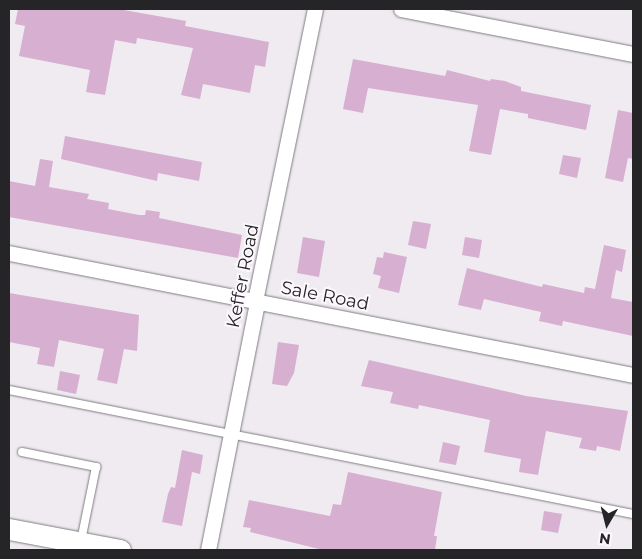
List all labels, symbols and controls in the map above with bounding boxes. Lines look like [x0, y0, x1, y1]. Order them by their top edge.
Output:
street label: Keffer Road [222, 222, 264, 330]
street label: Sale Road [279, 277, 371, 315]
north arrow [582, 499, 632, 549]
text: N [598, 529, 612, 549]

